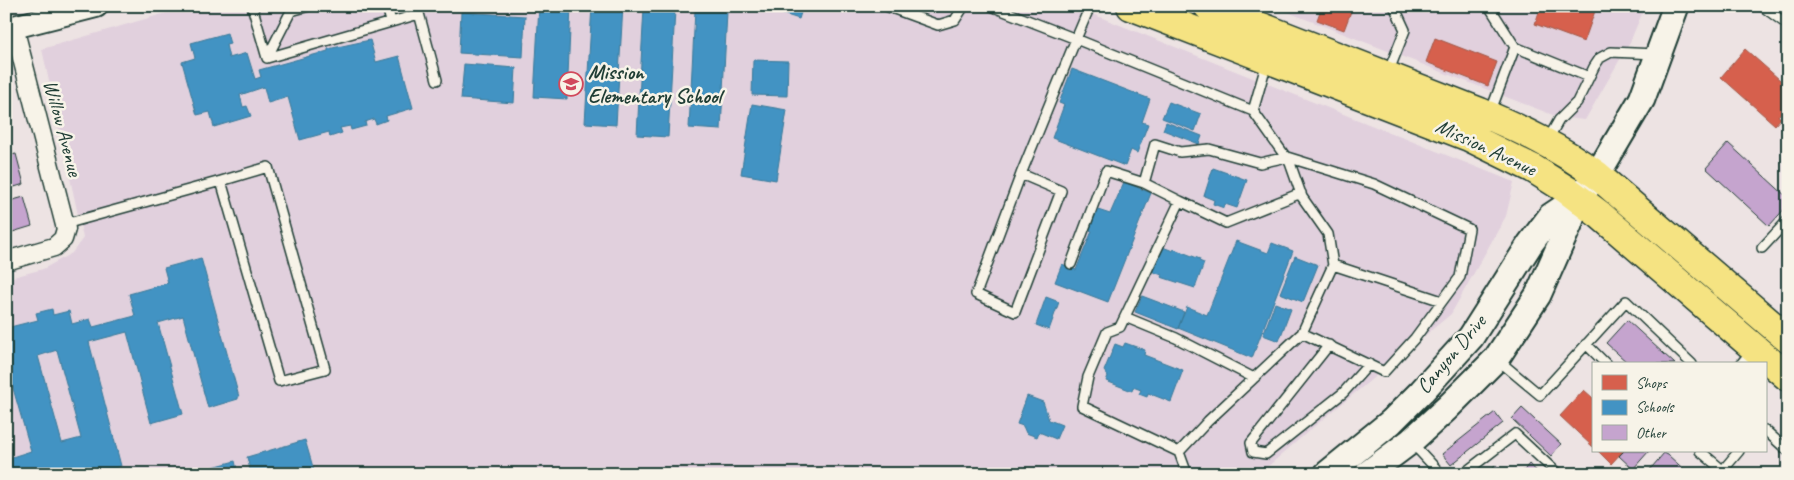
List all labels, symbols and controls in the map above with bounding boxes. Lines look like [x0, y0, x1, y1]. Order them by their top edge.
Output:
place label: Mission Elementary School [588, 59, 726, 109]
school or university icon: Mission Elementary School [558, 71, 584, 97]
street label: Willow Avenue [38, 77, 89, 180]
street label: Mission Avenue [1432, 112, 1541, 182]
street label: Canyon Drive [1410, 307, 1493, 399]
legend [1592, 362, 1766, 452]
text: Shops [1636, 374, 1669, 393]
text: Schools [1636, 398, 1675, 417]
text: Other [1636, 424, 1667, 443]

